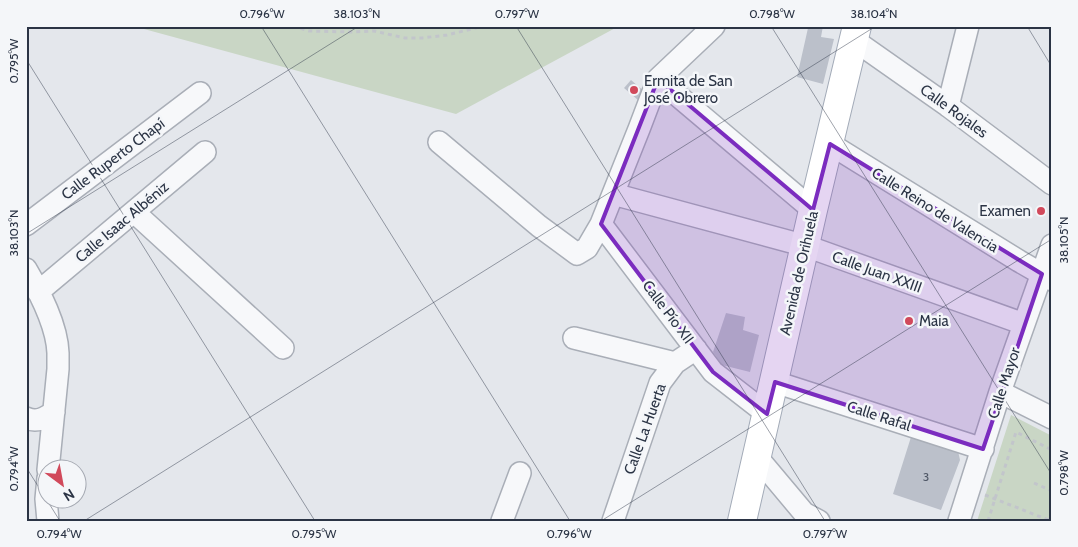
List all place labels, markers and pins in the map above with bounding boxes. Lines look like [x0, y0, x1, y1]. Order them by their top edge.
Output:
place label: Ermita de San José Obrero [643, 72, 733, 107]
marker: Ermita de San José Obrero [628, 84, 640, 96]
place label: Examen [979, 202, 1031, 220]
marker: Examen [1035, 205, 1047, 217]
place label: Maia [919, 312, 949, 330]
marker: Maia [903, 315, 915, 327]

